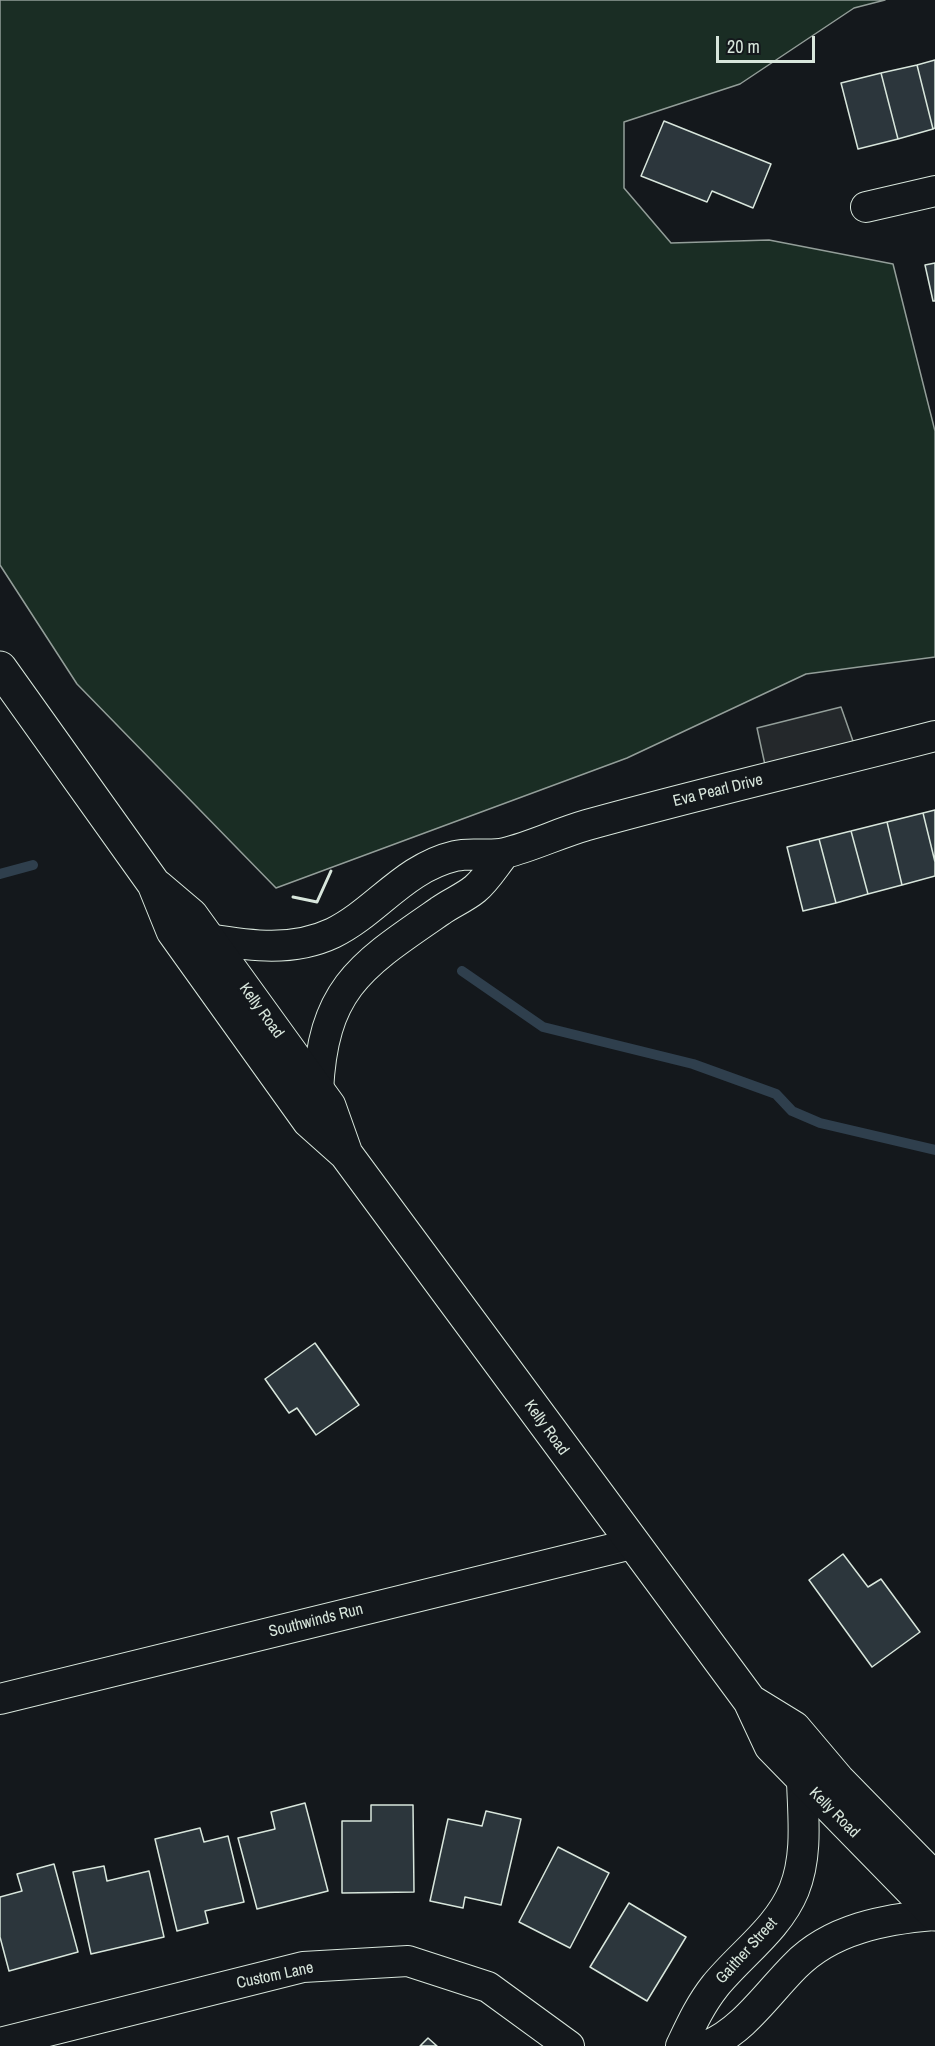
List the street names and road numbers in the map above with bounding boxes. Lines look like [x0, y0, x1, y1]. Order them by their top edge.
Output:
street label: Eva Pearl Drive [671, 771, 765, 811]
street label: Kelly Road [235, 980, 287, 1042]
street label: Kelly Road [520, 1397, 572, 1459]
street label: Southwinds Run [267, 1600, 365, 1642]
street label: Kelly Road [805, 1784, 863, 1842]
street label: Gaither Street [712, 1914, 782, 1988]
street label: Custom Lane [235, 1958, 315, 1994]

